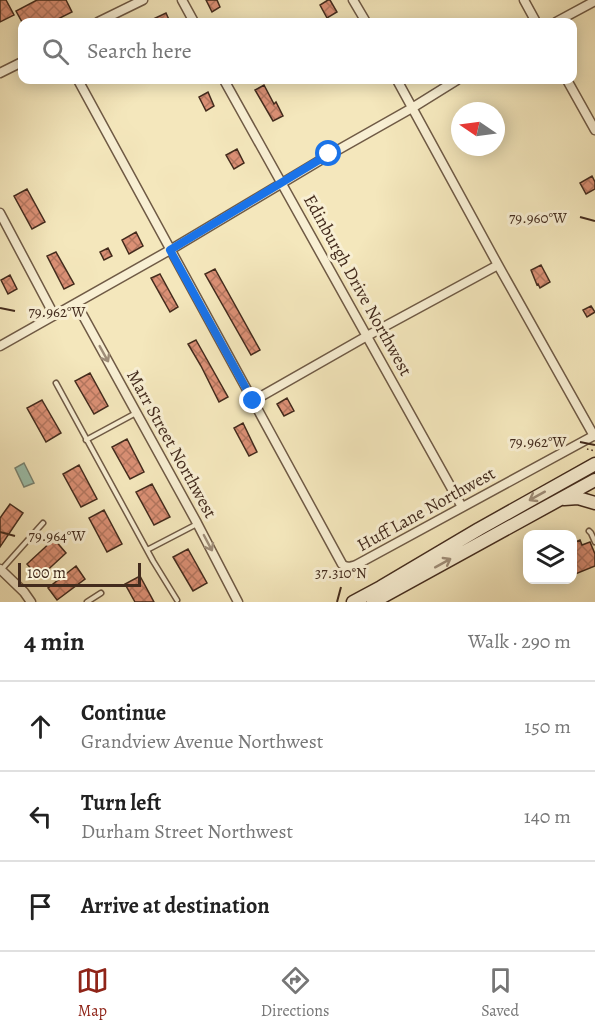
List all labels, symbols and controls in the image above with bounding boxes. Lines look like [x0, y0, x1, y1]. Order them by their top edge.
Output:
search box [18, 18, 577, 84]
icon: search [39, 35, 72, 68]
text: Search here [87, 36, 192, 66]
north arrow [451, 102, 505, 156]
route start [315, 140, 341, 166]
street label: Edinburgh Drive Northwest [298, 190, 418, 380]
text: 79.960°W [509, 208, 567, 228]
text: 79.962°W [28, 302, 86, 322]
one-way arrow [98, 345, 110, 362]
street label: Marr Street Northwest [121, 366, 223, 522]
route end [239, 387, 265, 413]
text: 79.962°W [509, 432, 567, 452]
street label: Huff Lane Northwest [353, 461, 499, 557]
one-way arrow [529, 491, 547, 502]
text: 79.964°W [29, 526, 85, 546]
map controls [523, 530, 577, 584]
button: layers [523, 530, 577, 584]
one-way arrow [203, 534, 214, 552]
one-way arrow [433, 557, 451, 568]
scale bar [18, 560, 141, 588]
text: 100 m [27, 562, 66, 584]
text: 37.310°N [315, 563, 367, 583]
text: 4 min [24, 624, 85, 659]
text: Walk · 290 m [468, 628, 571, 655]
text: Continue [81, 698, 166, 728]
icon: ahead [24, 710, 57, 743]
text: 150 m [524, 713, 571, 740]
text: Grandview Avenue Northwest [81, 728, 323, 755]
text: Turn left [81, 788, 161, 818]
icon: left [24, 800, 57, 833]
text: 140 m [524, 803, 571, 830]
text: Durham Street Northwest [81, 818, 293, 845]
icon: arrive [24, 890, 57, 923]
text: Arrive at destination [81, 891, 270, 921]
tab: Map [76, 964, 109, 1022]
tab: Directions [261, 964, 329, 1022]
tab: Saved [481, 964, 519, 1022]

